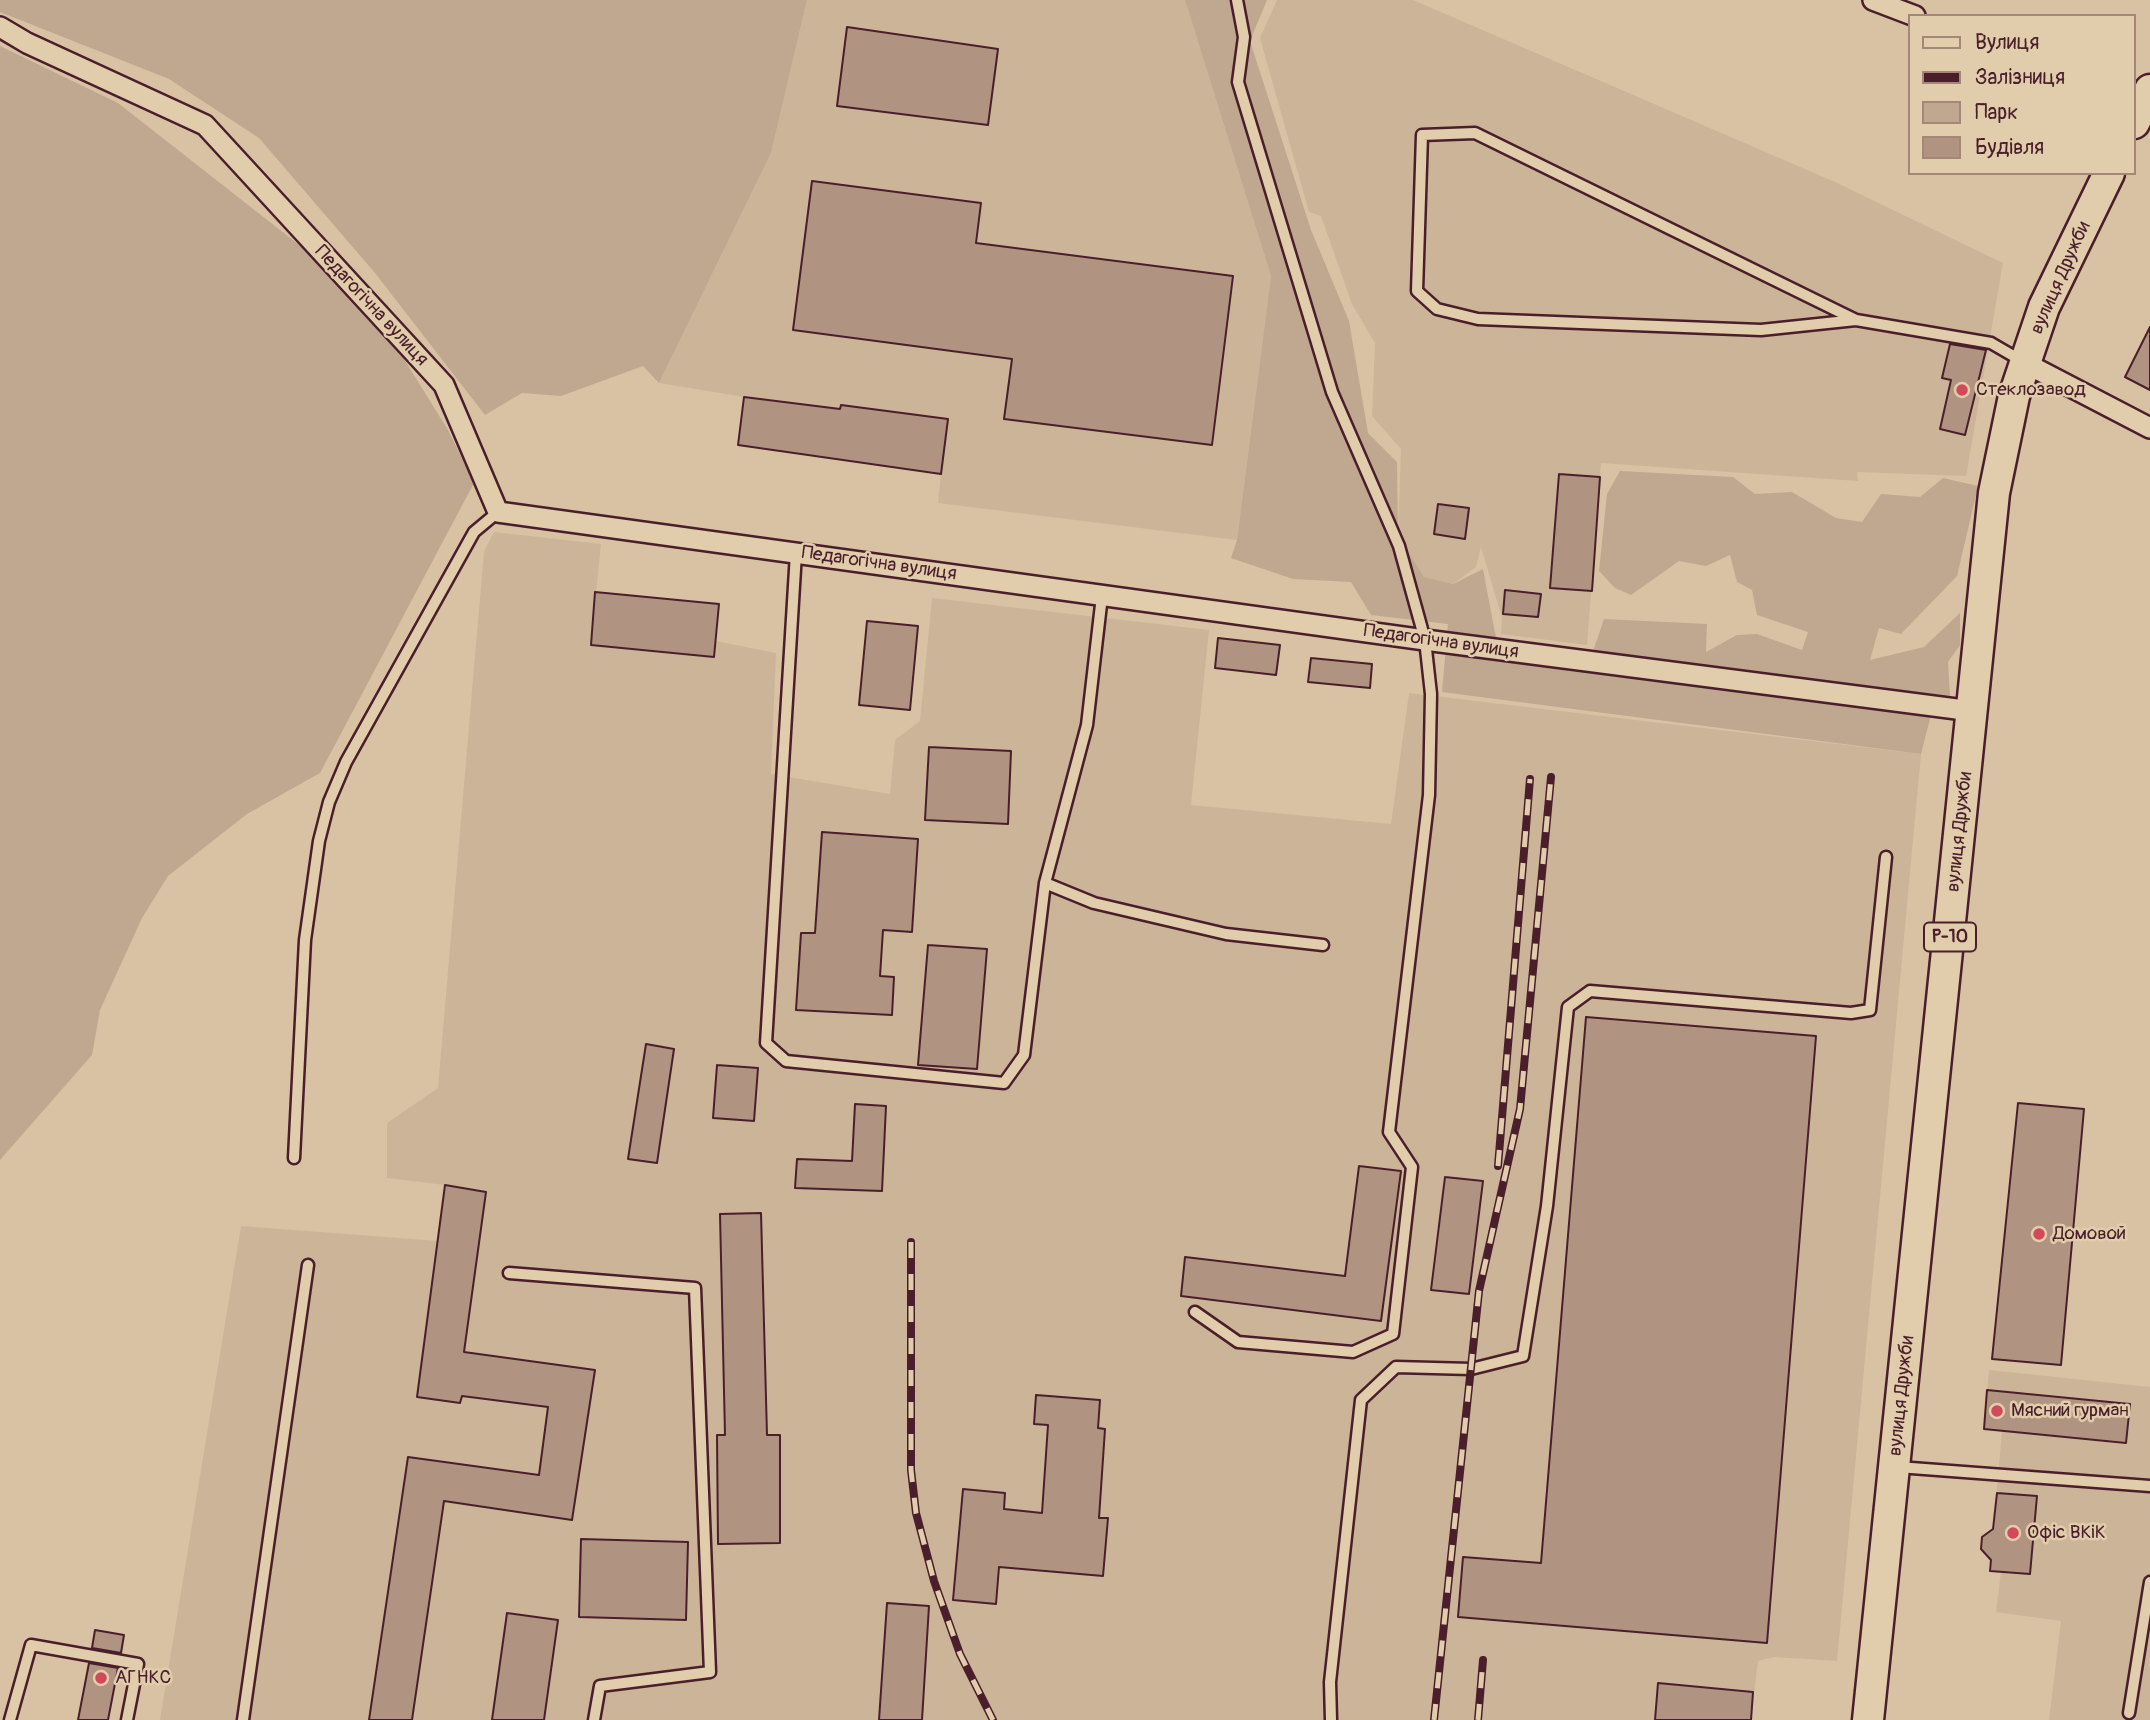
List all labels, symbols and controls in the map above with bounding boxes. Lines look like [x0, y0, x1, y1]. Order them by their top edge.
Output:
legend [1909, 14, 2136, 175]
text: Вулиця [1975, 29, 2039, 56]
text: Залізниця [1975, 64, 2065, 91]
text: Парк [1975, 99, 2018, 126]
text: Будівля [1975, 134, 2044, 161]
street label: вулиця Дружби [2026, 218, 2096, 338]
street label: Педагогічна вулиця [309, 241, 433, 371]
place label: Стеклозавод [1976, 379, 2086, 401]
marker: Стеклозавод [1954, 382, 1970, 398]
street label: Педагогічна вулиця [800, 542, 958, 586]
street label: Педагогічна вулиця [1362, 620, 1520, 664]
street label: вулиця Дружби [1942, 771, 1978, 893]
road number: Р-10 [1924, 922, 1976, 952]
place label: Домовой [2053, 1223, 2126, 1245]
marker: Домовой [2031, 1226, 2047, 1242]
street label: вулиця Дружби [1884, 1335, 1920, 1457]
place label: Мясний гурман [2011, 1400, 2129, 1422]
marker: Мясний гурман [1989, 1403, 2005, 1419]
place label: Офіс ВКіК [2027, 1522, 2106, 1544]
marker: Офіс ВКіК [2005, 1525, 2021, 1541]
place label: АГНКС [115, 1667, 171, 1689]
marker: АГНКС [93, 1670, 109, 1686]

